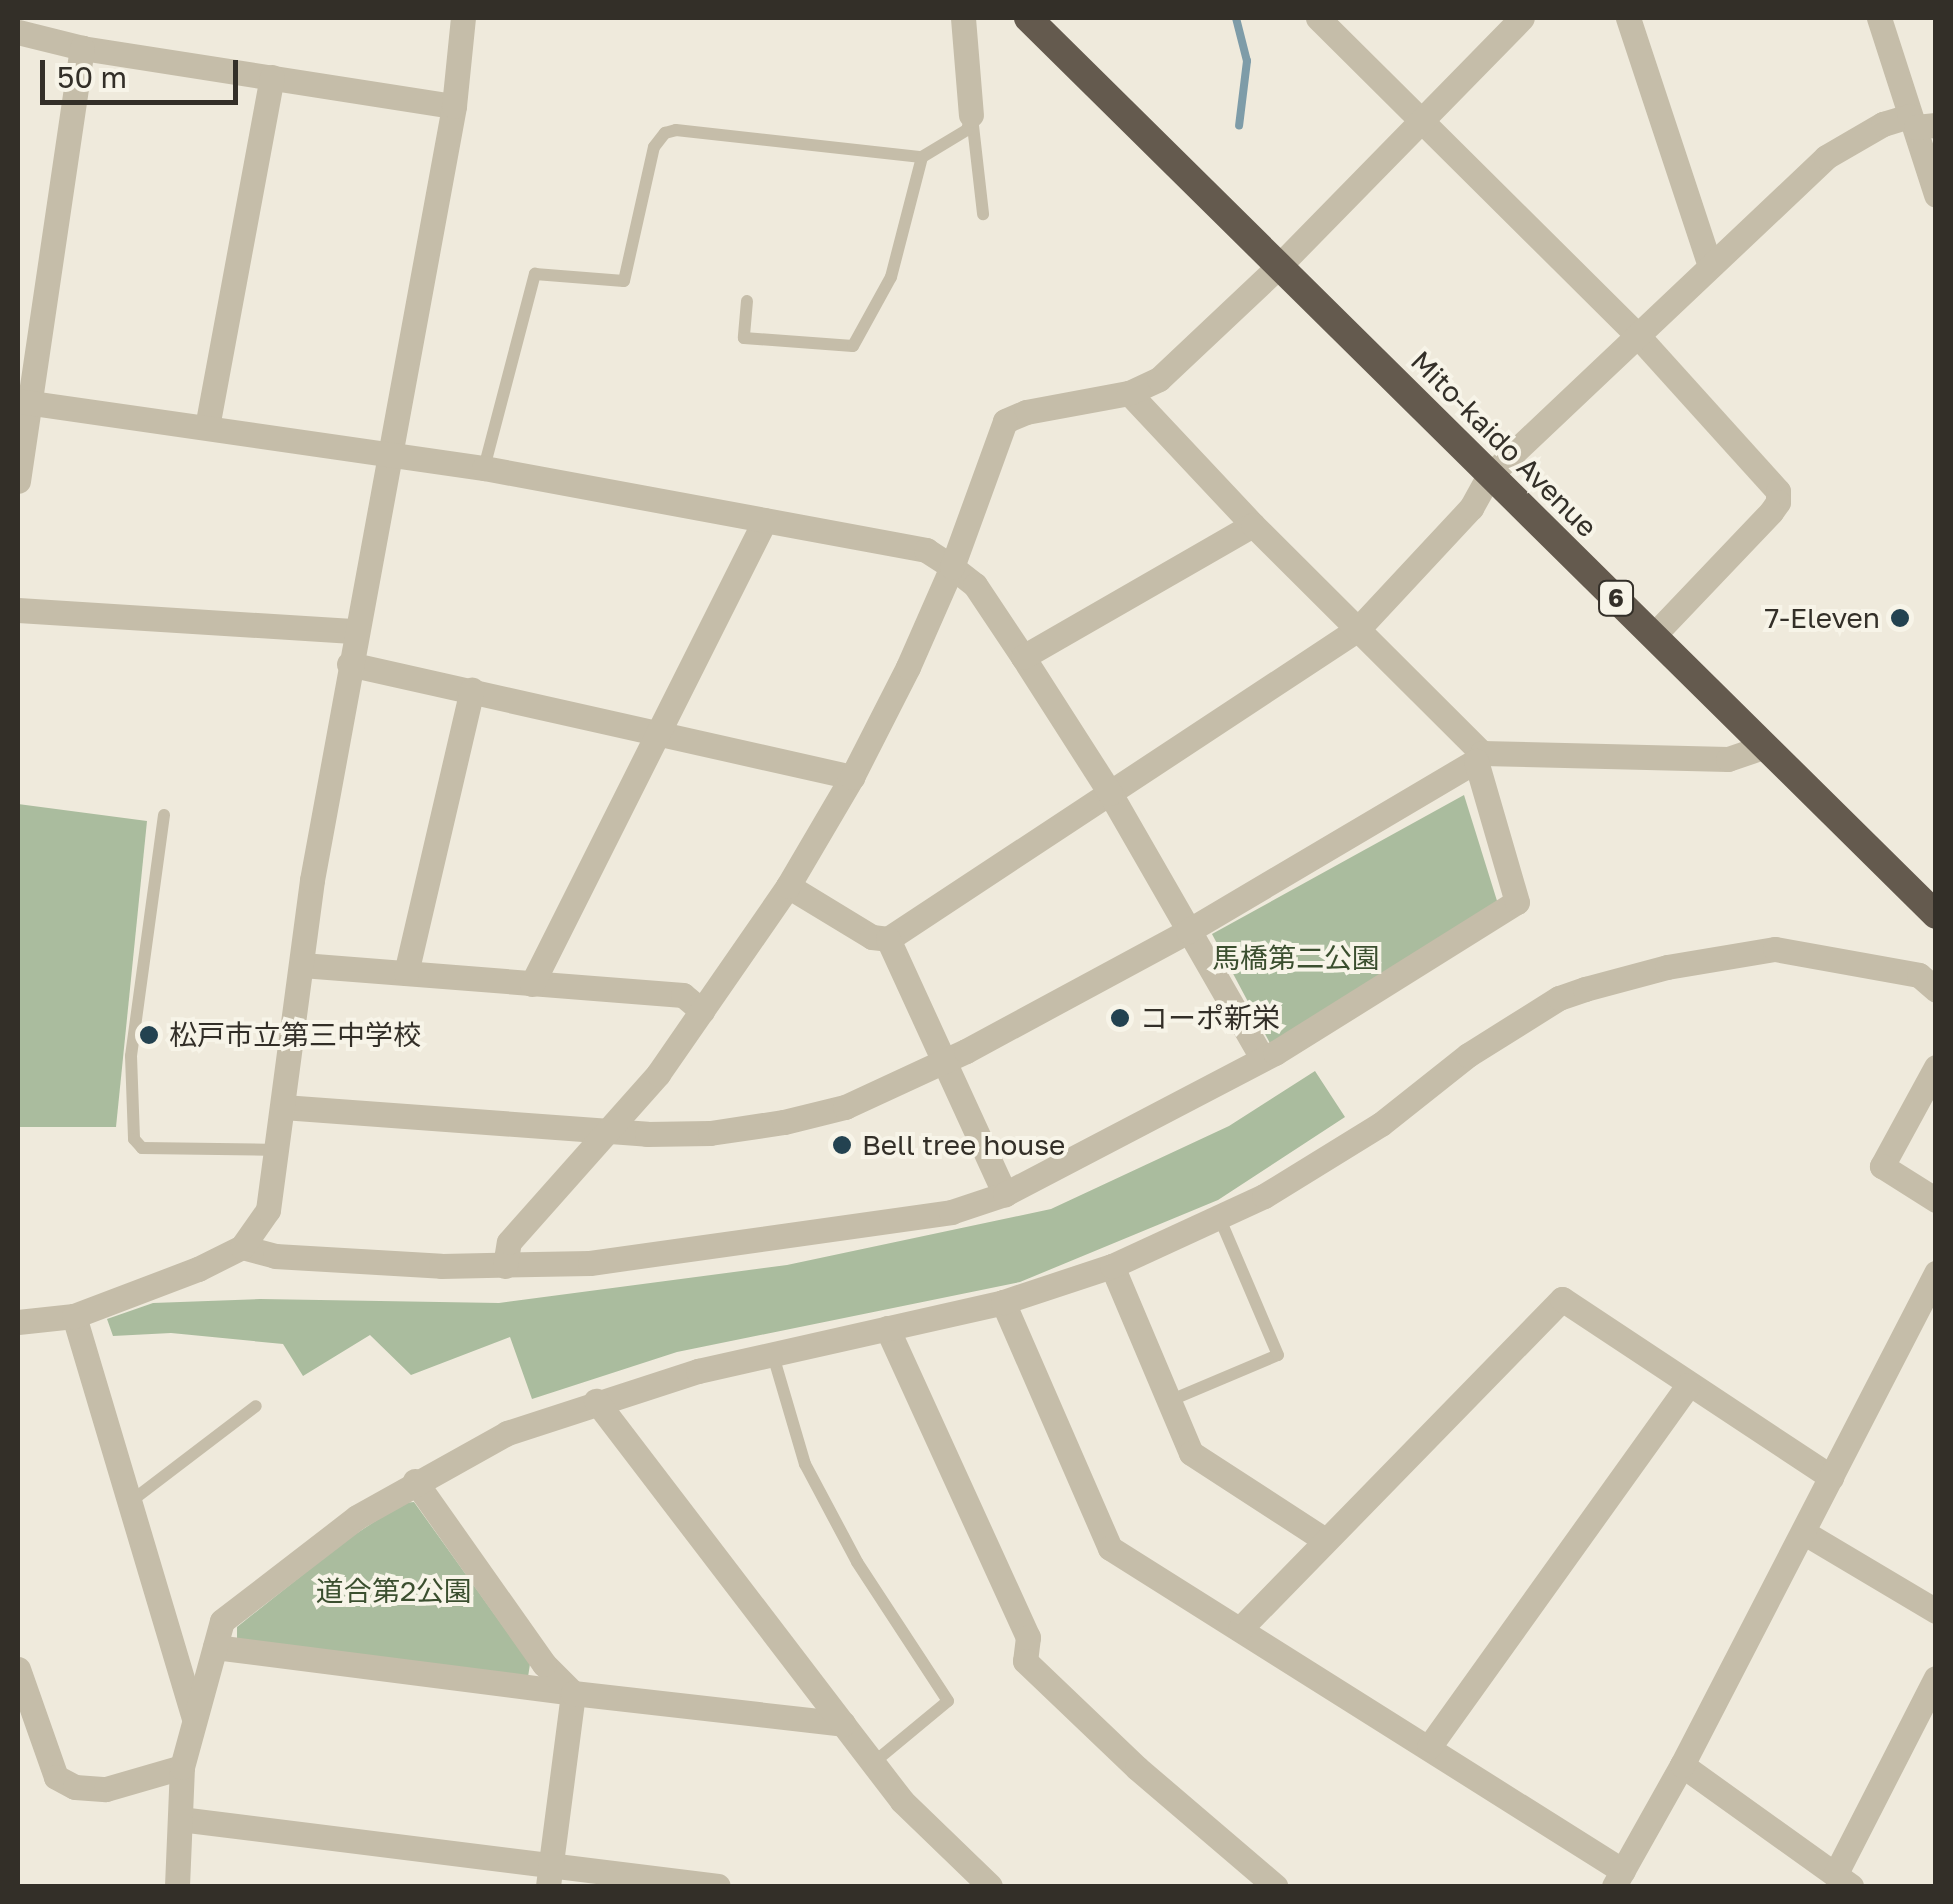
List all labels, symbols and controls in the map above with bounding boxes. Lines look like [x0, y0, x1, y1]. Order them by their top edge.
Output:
scale bar [45, 40, 242, 102]
text: 50 m [57, 59, 127, 95]
street label: Mito-kaido Avenue [1404, 344, 1604, 544]
road number: 6 [1596, 578, 1636, 618]
place label: 7-Eleven [1765, 601, 1880, 635]
marker: 7-Eleven [1889, 607, 1911, 629]
park label: 馬橋第二公園 [1212, 941, 1380, 975]
place label: コーポ新栄 [1140, 1001, 1280, 1035]
marker: コーポ新栄 [1109, 1007, 1131, 1029]
place label: 松戸市立第三中学校 [169, 1018, 421, 1052]
marker: 松戸市立第三中学校 [138, 1024, 160, 1046]
place label: Bell tree house [862, 1128, 1065, 1162]
marker: Bell tree house [831, 1134, 853, 1156]
park label: 道合第2公園 [316, 1574, 472, 1608]

